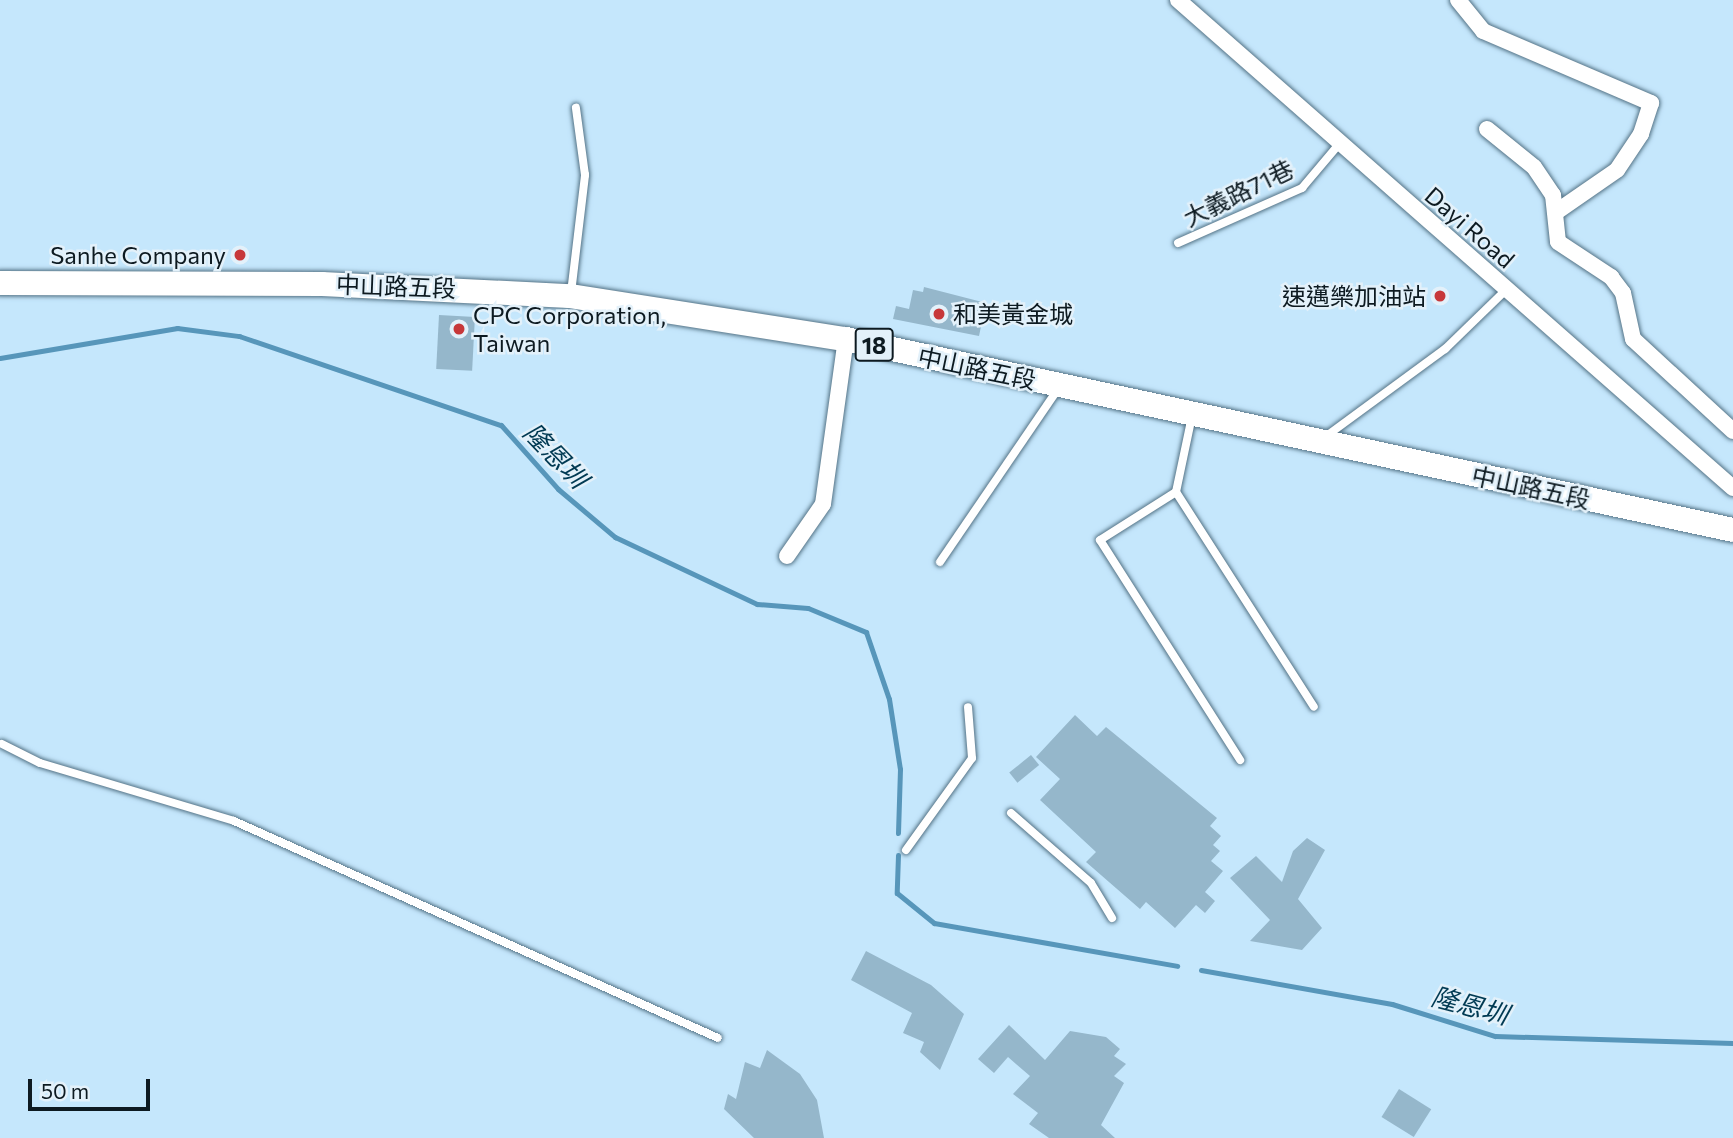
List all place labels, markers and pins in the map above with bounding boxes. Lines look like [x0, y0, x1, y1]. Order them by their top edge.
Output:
place label: Sanhe Company [50, 241, 226, 269]
marker: Sanhe Company [232, 247, 248, 263]
place label: 速邁樂加油站 [1282, 282, 1426, 310]
marker: 速邁樂加油站 [1432, 288, 1448, 304]
place label: 和美黃金城 [953, 300, 1073, 328]
place label: CPC Corporation, Taiwan [473, 301, 666, 357]
marker: 和美黃金城 [931, 306, 947, 322]
marker: CPC Corporation, Taiwan [451, 321, 467, 337]

